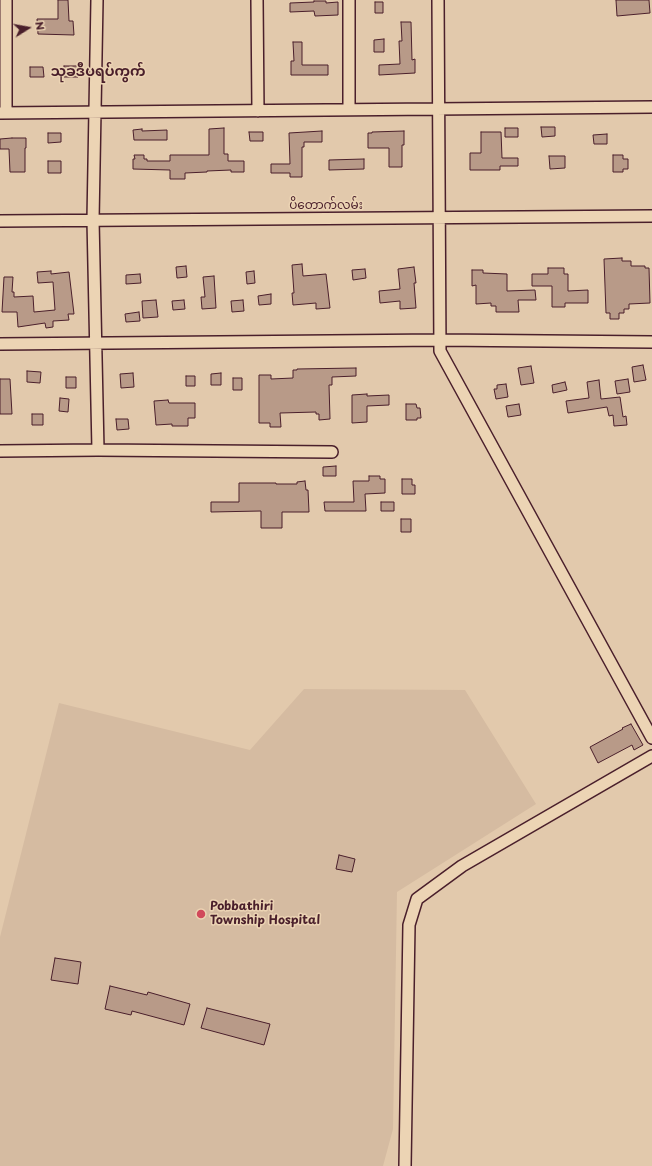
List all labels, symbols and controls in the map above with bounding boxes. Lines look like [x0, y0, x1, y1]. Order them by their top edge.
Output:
north arrow [8, 8, 48, 48]
text: N [31, 20, 49, 32]
district label: သုခဒီပရပ်ကွက် [50, 64, 146, 80]
street label: ပိတောက်လမ်း [289, 199, 363, 213]
place label: Pobbathiri Township Hospital [210, 900, 320, 928]
marker: Pobbathiri Township Hospital [195, 908, 207, 920]

